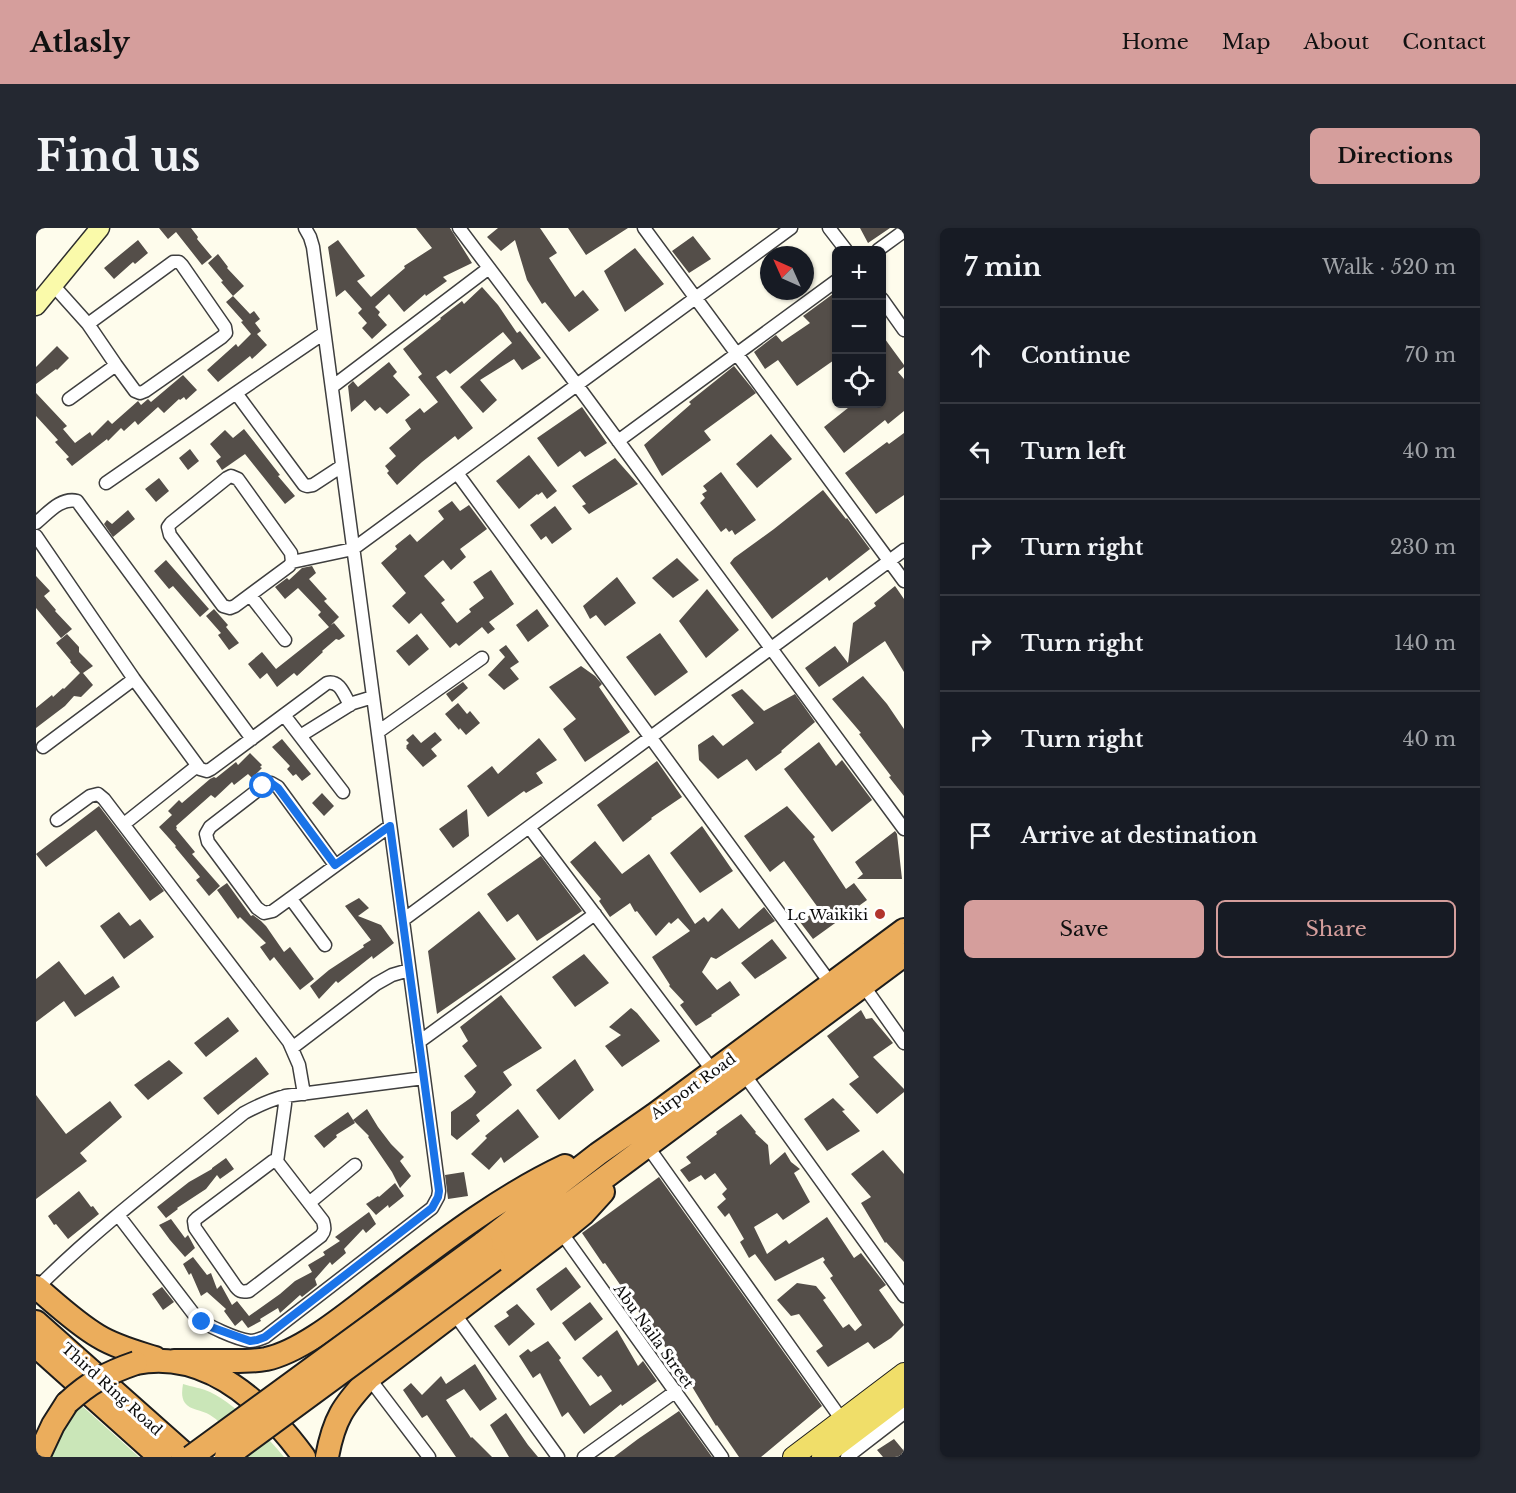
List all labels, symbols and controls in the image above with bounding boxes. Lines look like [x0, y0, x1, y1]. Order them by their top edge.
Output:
text: Atlasly [30, 25, 130, 60]
text: Home [1122, 29, 1189, 55]
text: Map [1222, 29, 1270, 55]
text: About [1303, 29, 1369, 55]
text: Contact [1402, 29, 1486, 55]
button: Directions [1310, 128, 1480, 184]
text: Find us [36, 130, 200, 182]
north arrow [760, 246, 814, 300]
map controls [832, 246, 886, 408]
button: + [832, 246, 886, 300]
text: 7 min [964, 251, 1041, 283]
text: Walk · 520 m [1322, 255, 1456, 279]
button: − [832, 300, 886, 354]
icon: ahead [964, 339, 997, 372]
text: Continue [1021, 342, 1130, 369]
text: 70 m [1404, 343, 1456, 367]
button: locate [832, 354, 886, 408]
icon: left [964, 435, 997, 468]
text: Turn left [1021, 438, 1126, 465]
text: 40 m [1403, 439, 1456, 463]
icon: right [964, 531, 997, 564]
text: Turn right [1021, 534, 1143, 561]
text: 230 m [1390, 535, 1456, 559]
icon: right [964, 627, 997, 660]
text: Turn right [1021, 630, 1143, 657]
text: 140 m [1394, 631, 1456, 655]
icon: right [964, 723, 997, 756]
text: Turn right [1021, 726, 1143, 753]
text: 40 m [1403, 727, 1456, 751]
route start [249, 772, 275, 798]
icon: arrive [964, 819, 997, 852]
text: Arrive at destination [1021, 822, 1258, 849]
button: Save [964, 900, 1204, 958]
button: Share [1216, 900, 1456, 958]
place label: Lc Waikiki [787, 905, 868, 924]
marker: Lc Waikiki [873, 907, 887, 921]
street label: Airport Road [646, 1049, 739, 1124]
street label: Abu Naila Street [609, 1279, 698, 1392]
route end [188, 1308, 214, 1334]
street label: Third Ring Road [58, 1339, 166, 1439]

